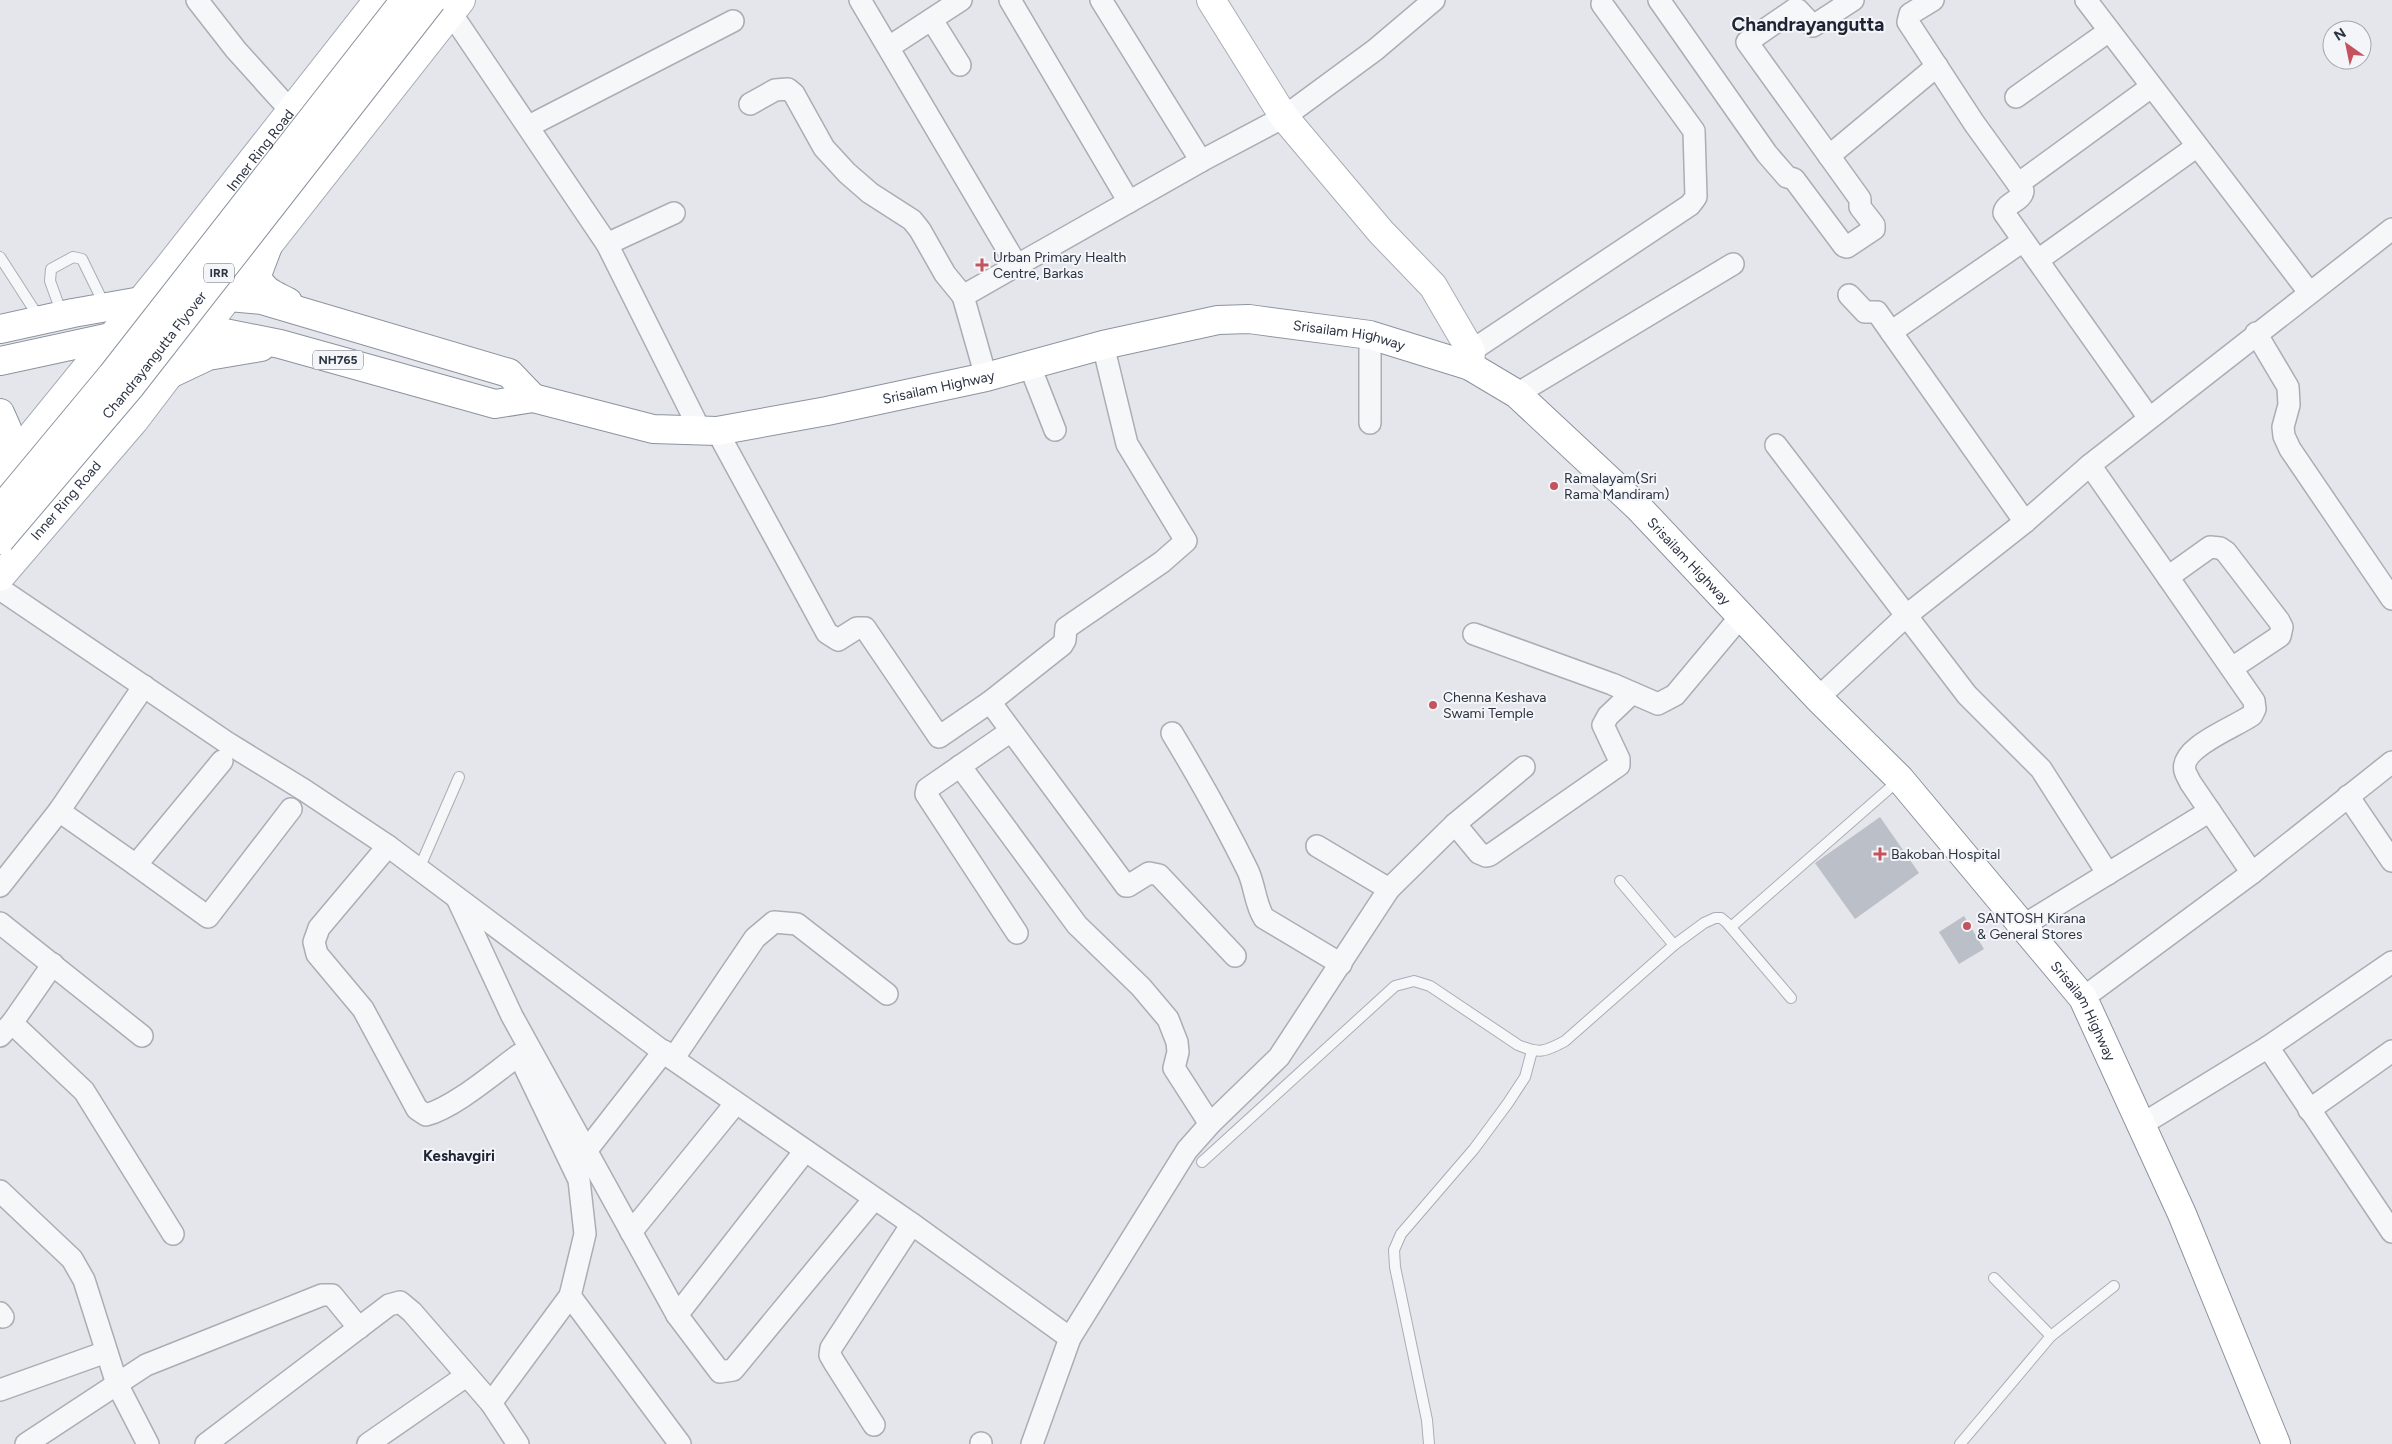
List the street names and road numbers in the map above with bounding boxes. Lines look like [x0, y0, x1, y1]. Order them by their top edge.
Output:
street label: Inner Ring Road [223, 106, 297, 194]
road number: IRR [204, 264, 234, 282]
street label: Chandrayangutta Flyover [99, 288, 210, 422]
street label: Srisailam Highway [1292, 316, 1408, 354]
road number: NH765 [313, 350, 363, 370]
street label: Srisailam Highway [881, 366, 997, 407]
street label: Inner Ring Road [27, 457, 105, 543]
street label: Srisailam Highway [1644, 514, 1735, 609]
street label: Srisailam Highway [2047, 957, 2119, 1064]

